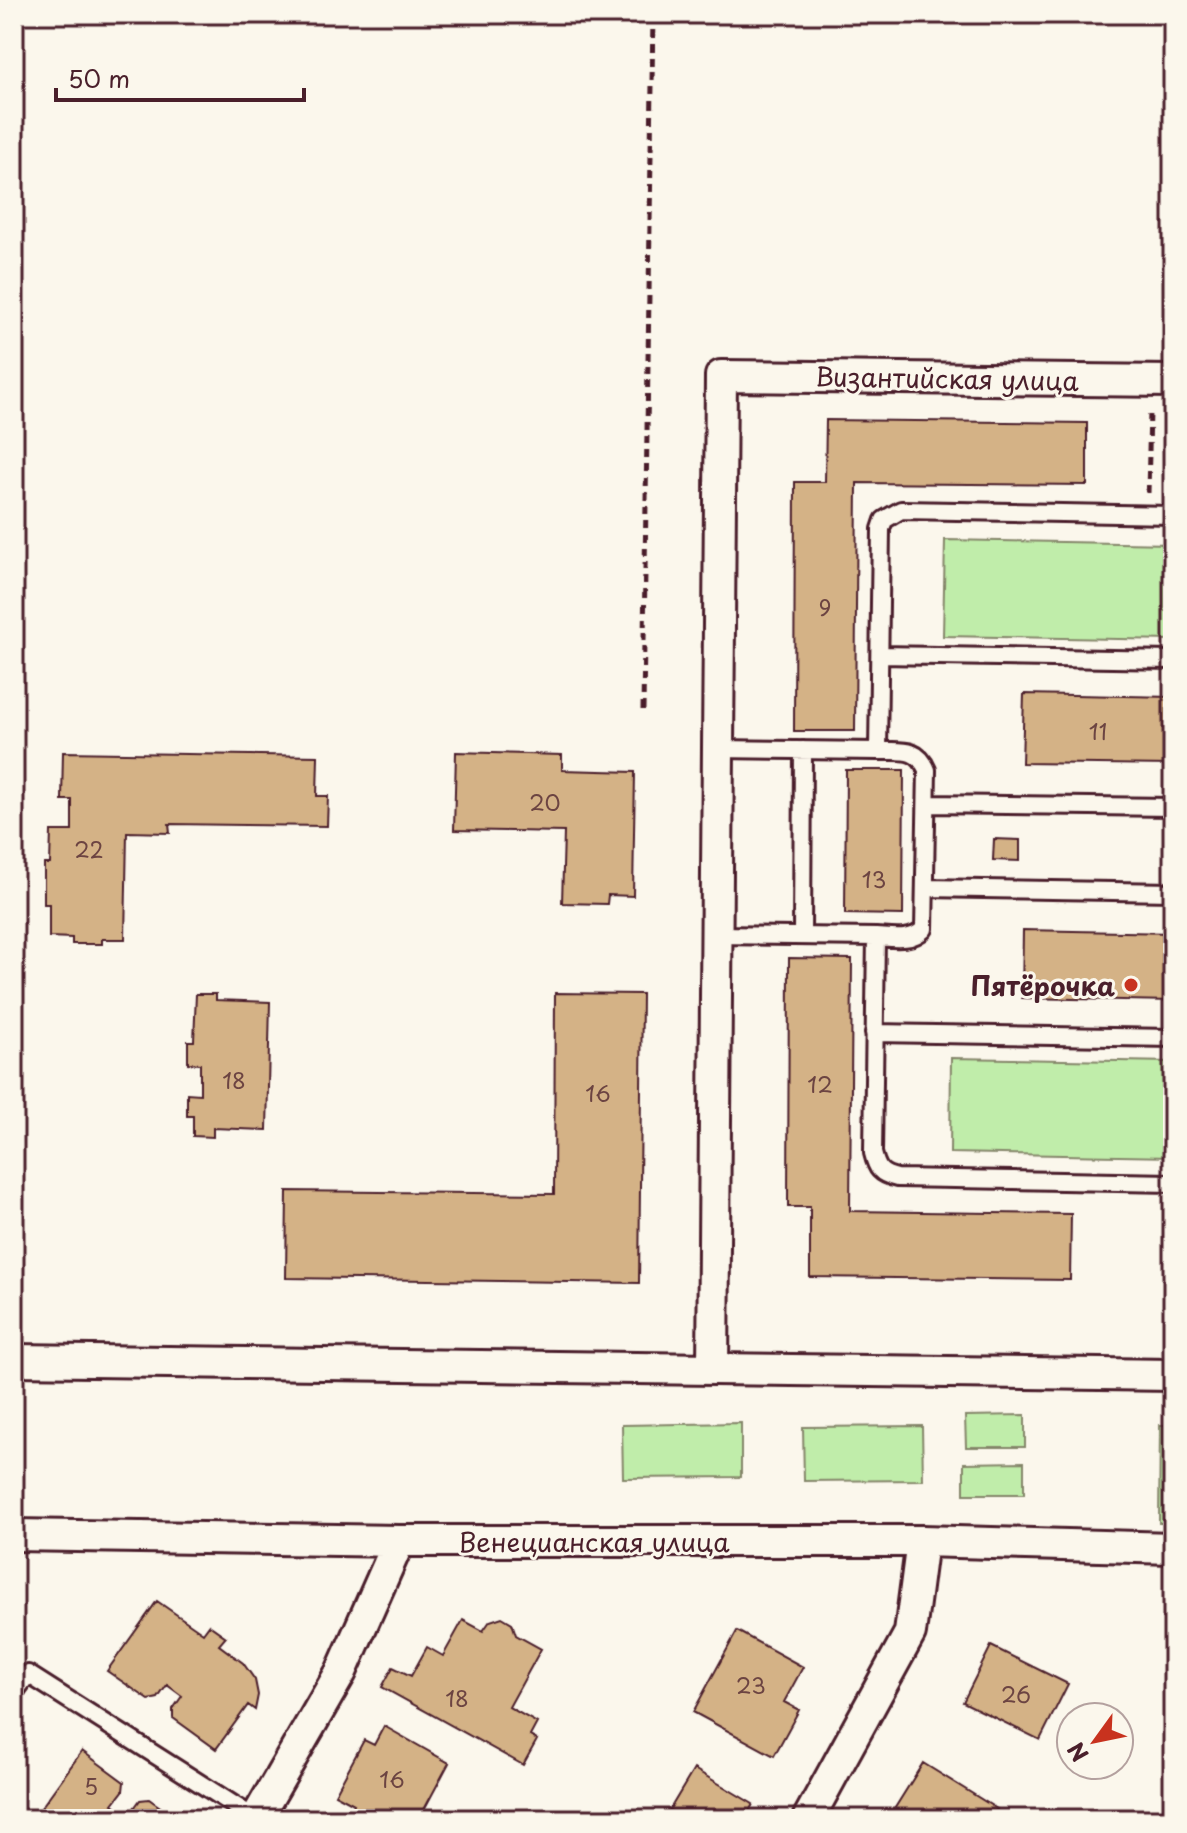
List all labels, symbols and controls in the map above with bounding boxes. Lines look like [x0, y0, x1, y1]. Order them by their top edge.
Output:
scale bar [56, 52, 304, 102]
text: 50 m [68, 60, 130, 96]
street label: Византийская улица [815, 356, 1080, 400]
house number: 9 [819, 590, 831, 623]
house number: 11 [1089, 714, 1107, 747]
house number: 20 [529, 785, 561, 818]
house number: 22 [74, 832, 104, 865]
house number: 13 [862, 862, 886, 895]
place label: Пятёрочка [970, 966, 1115, 1005]
marker: Пятёрочка [1122, 976, 1140, 994]
house number: 18 [222, 1063, 246, 1096]
house number: 12 [807, 1067, 833, 1100]
house number: 16 [585, 1076, 611, 1109]
street label: Венецианская улица [459, 1522, 730, 1561]
house number: 23 [736, 1668, 766, 1701]
house number: 26 [1001, 1677, 1031, 1710]
house number: 18 [445, 1681, 469, 1714]
north arrow [1055, 1701, 1135, 1781]
text: N [1058, 1736, 1096, 1769]
house number: 16 [379, 1762, 405, 1795]
house number: 5 [84, 1769, 98, 1802]

